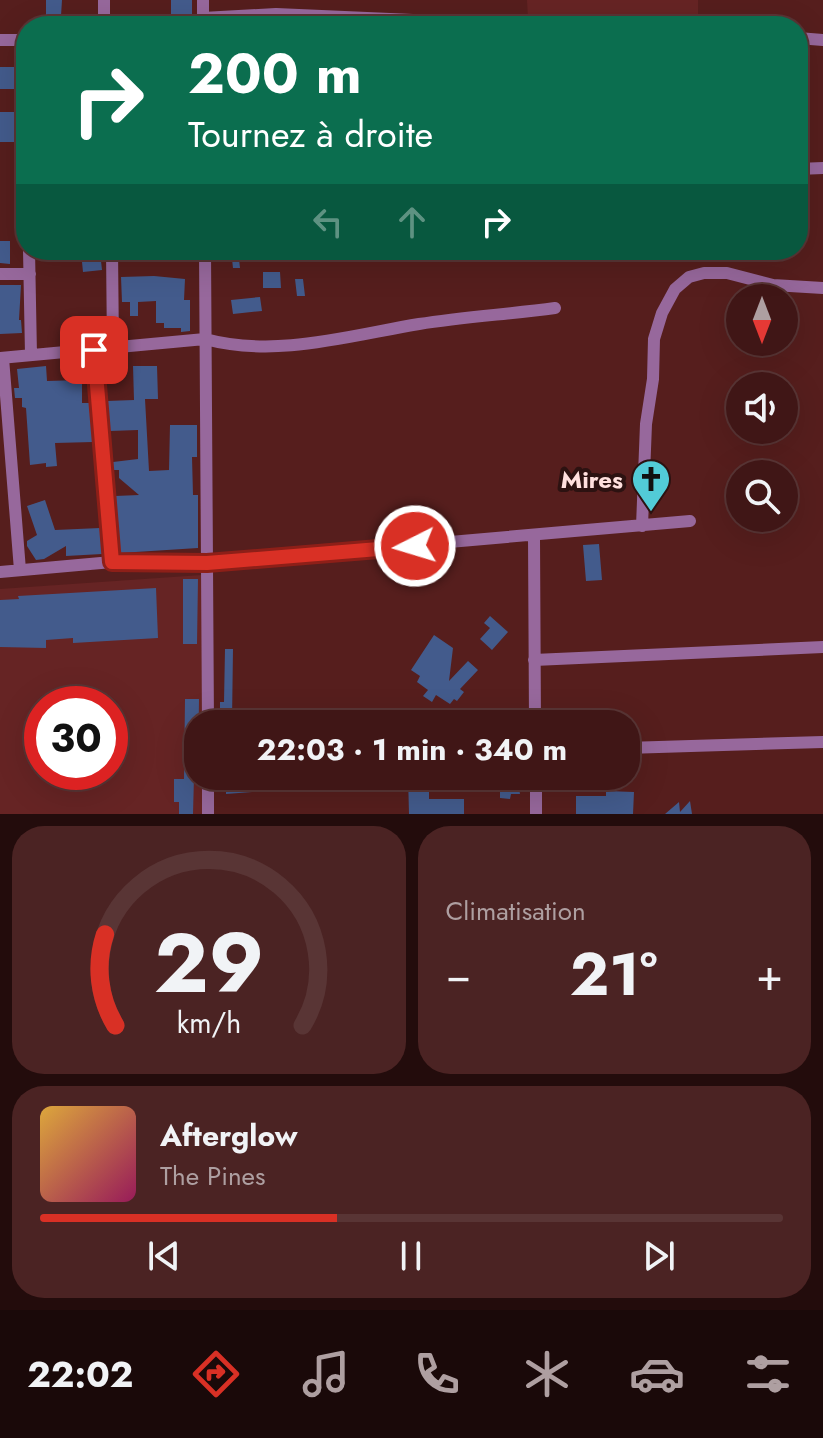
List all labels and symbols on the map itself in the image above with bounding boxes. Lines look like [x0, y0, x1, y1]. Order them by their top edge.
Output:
north arrow [726, 284, 798, 356]
pin [60, 316, 128, 384]
church icon: Mires [630, 458, 672, 513]
place label: Mires [561, 462, 623, 497]
position arrow [373, 504, 457, 588]
speed limit sign: 30 [24, 686, 128, 790]

